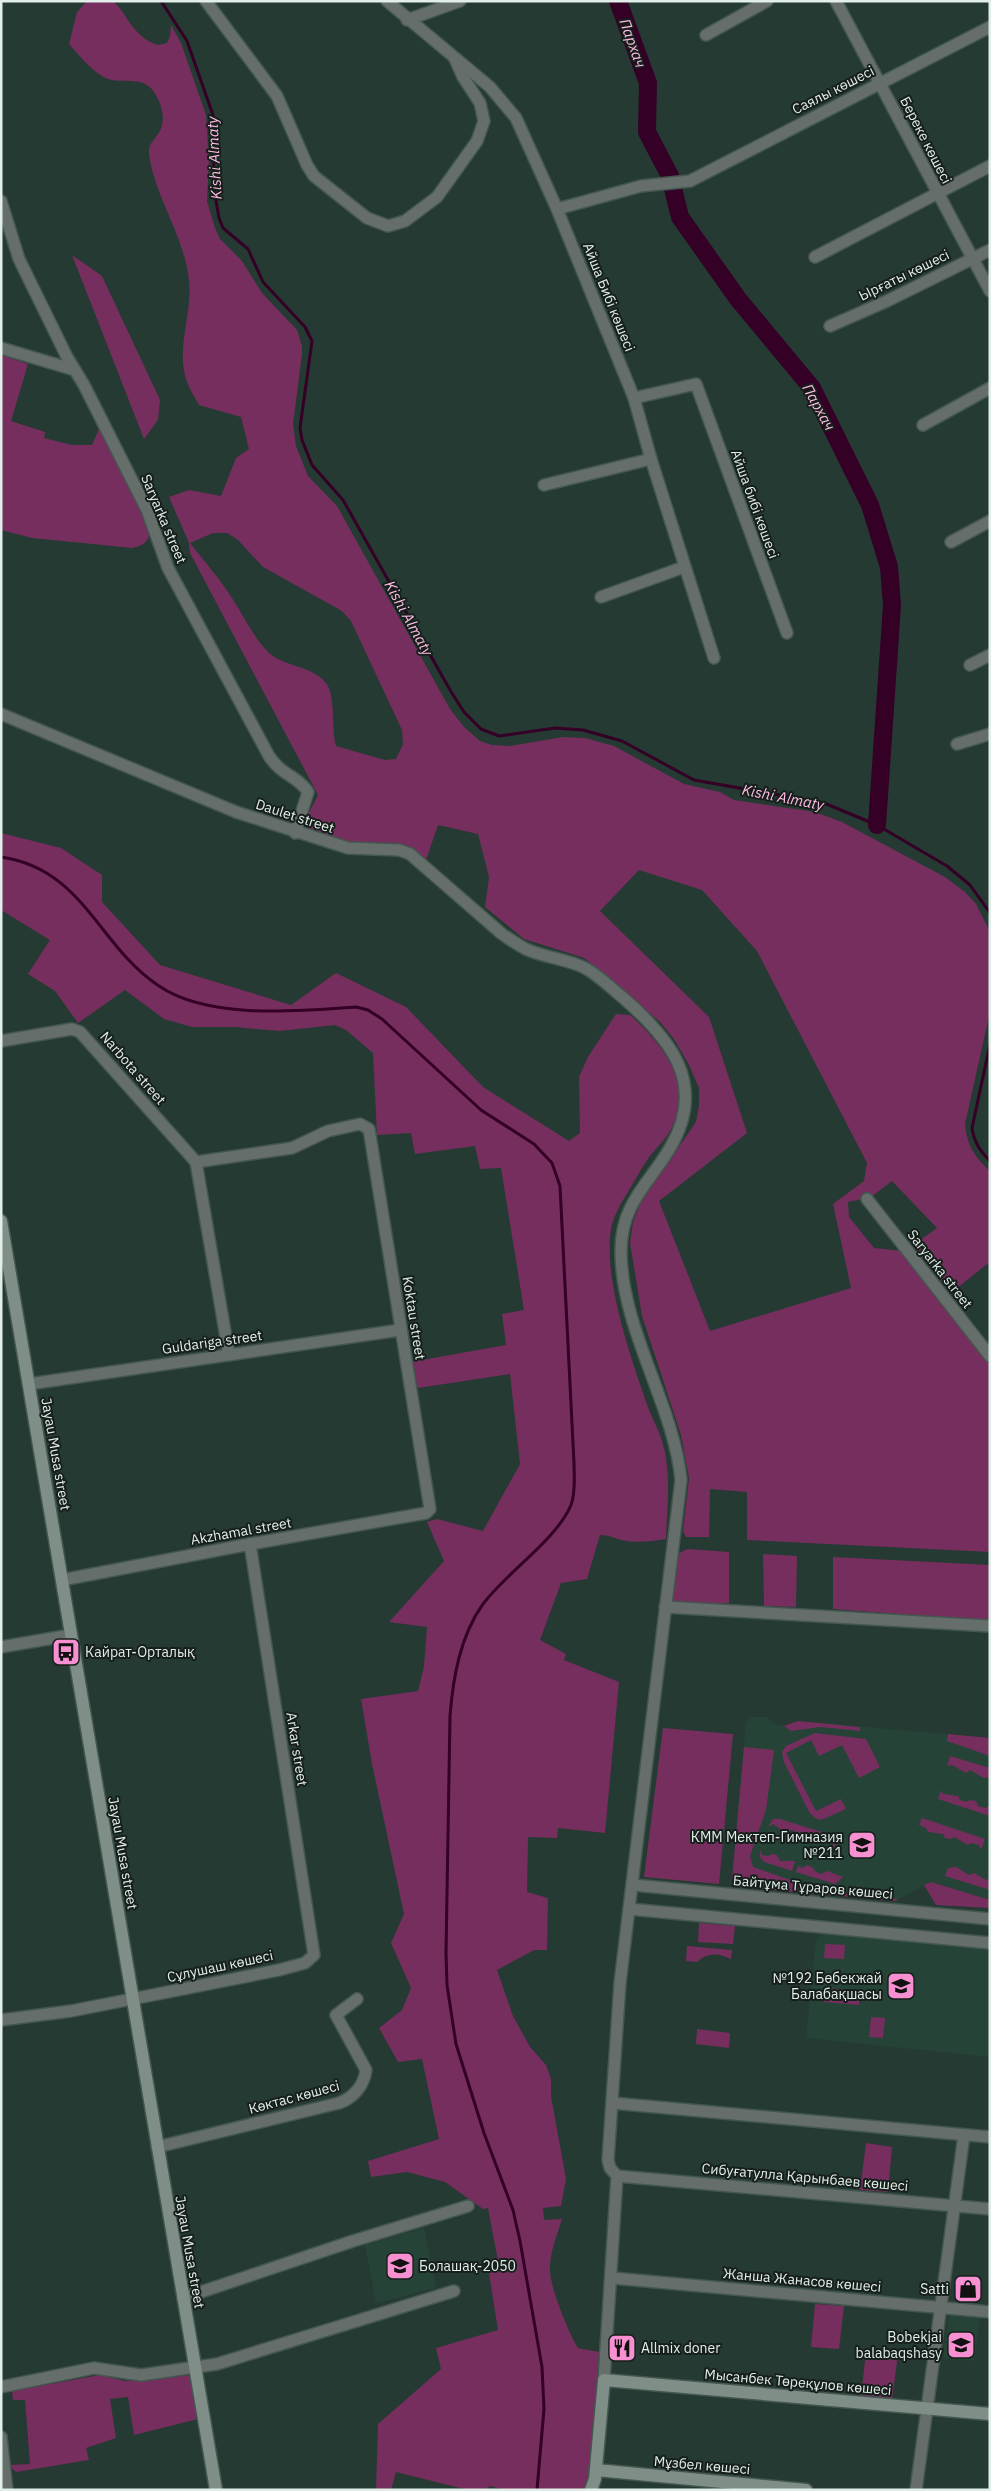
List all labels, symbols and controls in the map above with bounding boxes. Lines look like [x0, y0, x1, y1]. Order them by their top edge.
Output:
water label: Пархач [615, 16, 651, 70]
street label: Саялы көшесі [789, 62, 877, 118]
street label: Береке көшесі [896, 93, 956, 187]
water label: Kіshі Almaty [202, 115, 226, 200]
street label: Айша Бибі көшесі [579, 240, 639, 354]
street label: Ырғаты көшесі [856, 245, 952, 305]
water label: Пархач [798, 380, 840, 434]
street label: Айша бибі көшесі [727, 447, 783, 561]
street label: Saryarka street [137, 472, 191, 566]
water label: Kіshі Almaty [381, 577, 438, 660]
water label: Kіshі Almaty [740, 780, 826, 814]
street label: Daulet street [253, 795, 337, 837]
street label: Narbota street [96, 1028, 170, 1108]
street label: Saryarka street [904, 1226, 976, 1312]
street label: Koktau street [399, 1275, 429, 1361]
street label: Guldariga street [161, 1326, 263, 1358]
street label: Jayau Musa street [37, 1396, 75, 1512]
street label: Akzhamal street [189, 1513, 293, 1549]
bus stop icon: Кайрат-Орталық [51, 1637, 81, 1667]
place label: Кайрат-Орталық [85, 1643, 195, 1661]
street label: Arkar street [282, 1711, 312, 1787]
street label: Jayau Musa street [104, 1795, 142, 1911]
place label: КММ Мектеп-Гимназия №211 [691, 1828, 843, 1862]
school or university icon: КММ Мектеп-Гимназия №211 [847, 1830, 877, 1860]
street label: Байтұма Тұраров көшесі [732, 1871, 894, 1903]
street label: Сұлушаш көшесі [165, 1946, 275, 1986]
place label: №192 Бөбекжай Балабақшасы [773, 1969, 882, 2003]
school or university icon: №192 Бөбекжай Балабақшасы [886, 1971, 916, 2001]
street label: Көктас көшесі [247, 2076, 341, 2118]
street label: Сибуғатулла Қарынбаев көшесі [701, 2159, 909, 2195]
street label: Jayau Musa street [171, 2194, 209, 2310]
school or university icon: Болашақ-2050 [385, 2251, 415, 2281]
place label: Болашақ-2050 [419, 2257, 516, 2275]
street label: Жанша Жанасов көшесі [722, 2264, 882, 2296]
shop icon: Satti [953, 2274, 983, 2304]
place label: Satti [920, 2280, 949, 2298]
place label: Bobekjai balabaqshasy [856, 2328, 942, 2362]
school or university icon: Bobekjai balabaqshasy [946, 2330, 976, 2360]
restaurant icon: Allmix doner [607, 2333, 637, 2363]
place label: Allmix doner [641, 2339, 720, 2357]
street label: Мысанбек Төреқұлов көшесі [704, 2365, 892, 2399]
street label: Мұзбел көшесі [653, 2452, 751, 2478]

